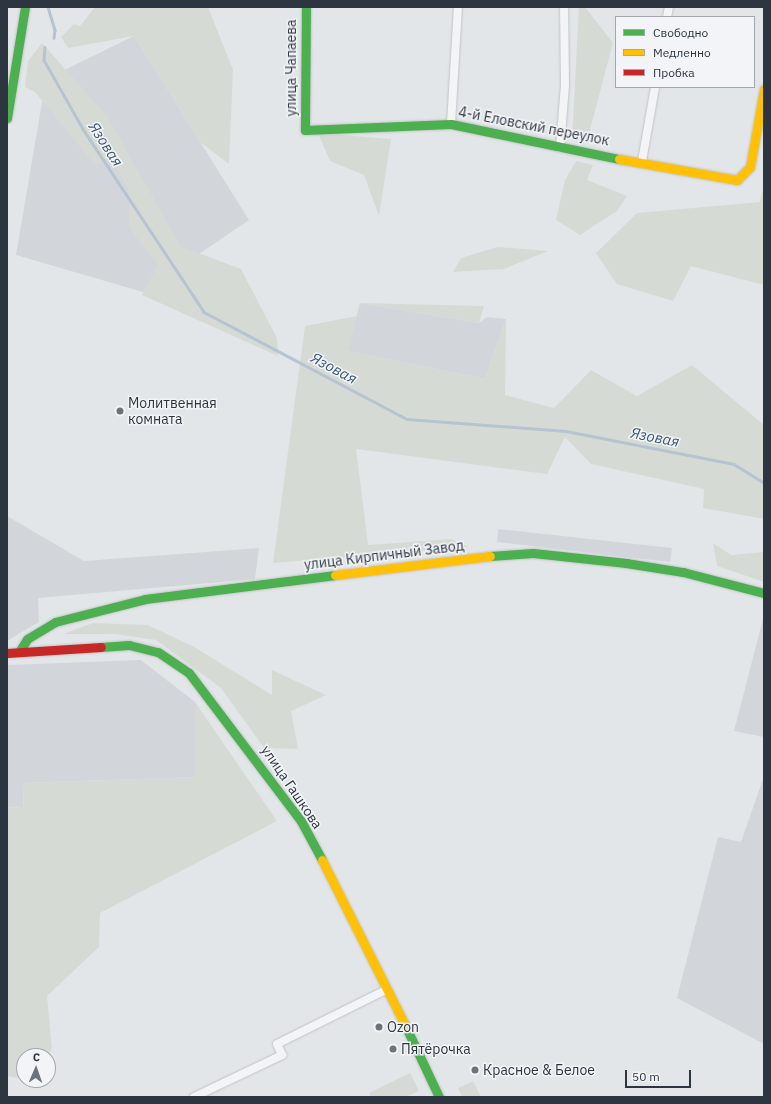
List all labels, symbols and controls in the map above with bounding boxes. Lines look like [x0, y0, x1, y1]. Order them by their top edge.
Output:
legend [615, 16, 755, 88]
street label: улица Чапаева [283, 20, 299, 116]
text: Свободно [653, 25, 708, 40]
text: Медленно [653, 45, 711, 60]
text: Пробка [653, 65, 695, 80]
street label: 4-й Еловский переулок [457, 103, 611, 149]
water label: Язовая [85, 118, 127, 170]
water label: Язовая [308, 348, 360, 388]
place label: Молитвенная комната [128, 395, 217, 428]
marker: Молитвенная комната [115, 406, 125, 416]
water label: Язовая [629, 423, 681, 451]
street label: улица Кирпичный Завод [303, 537, 465, 573]
street label: улица Гашкова [258, 742, 326, 832]
place label: Ozon [387, 1019, 419, 1035]
marker: Ozon [374, 1022, 384, 1032]
place label: Пятёрочка [401, 1041, 471, 1057]
marker: Пятёрочка [388, 1044, 398, 1054]
north arrow [16, 1048, 56, 1088]
text: С [33, 1050, 40, 1064]
place label: Красное & Белое [483, 1062, 595, 1078]
scale bar [627, 1062, 693, 1088]
marker: Красное & Белое [470, 1065, 480, 1075]
text: 50 m [632, 1069, 660, 1084]

